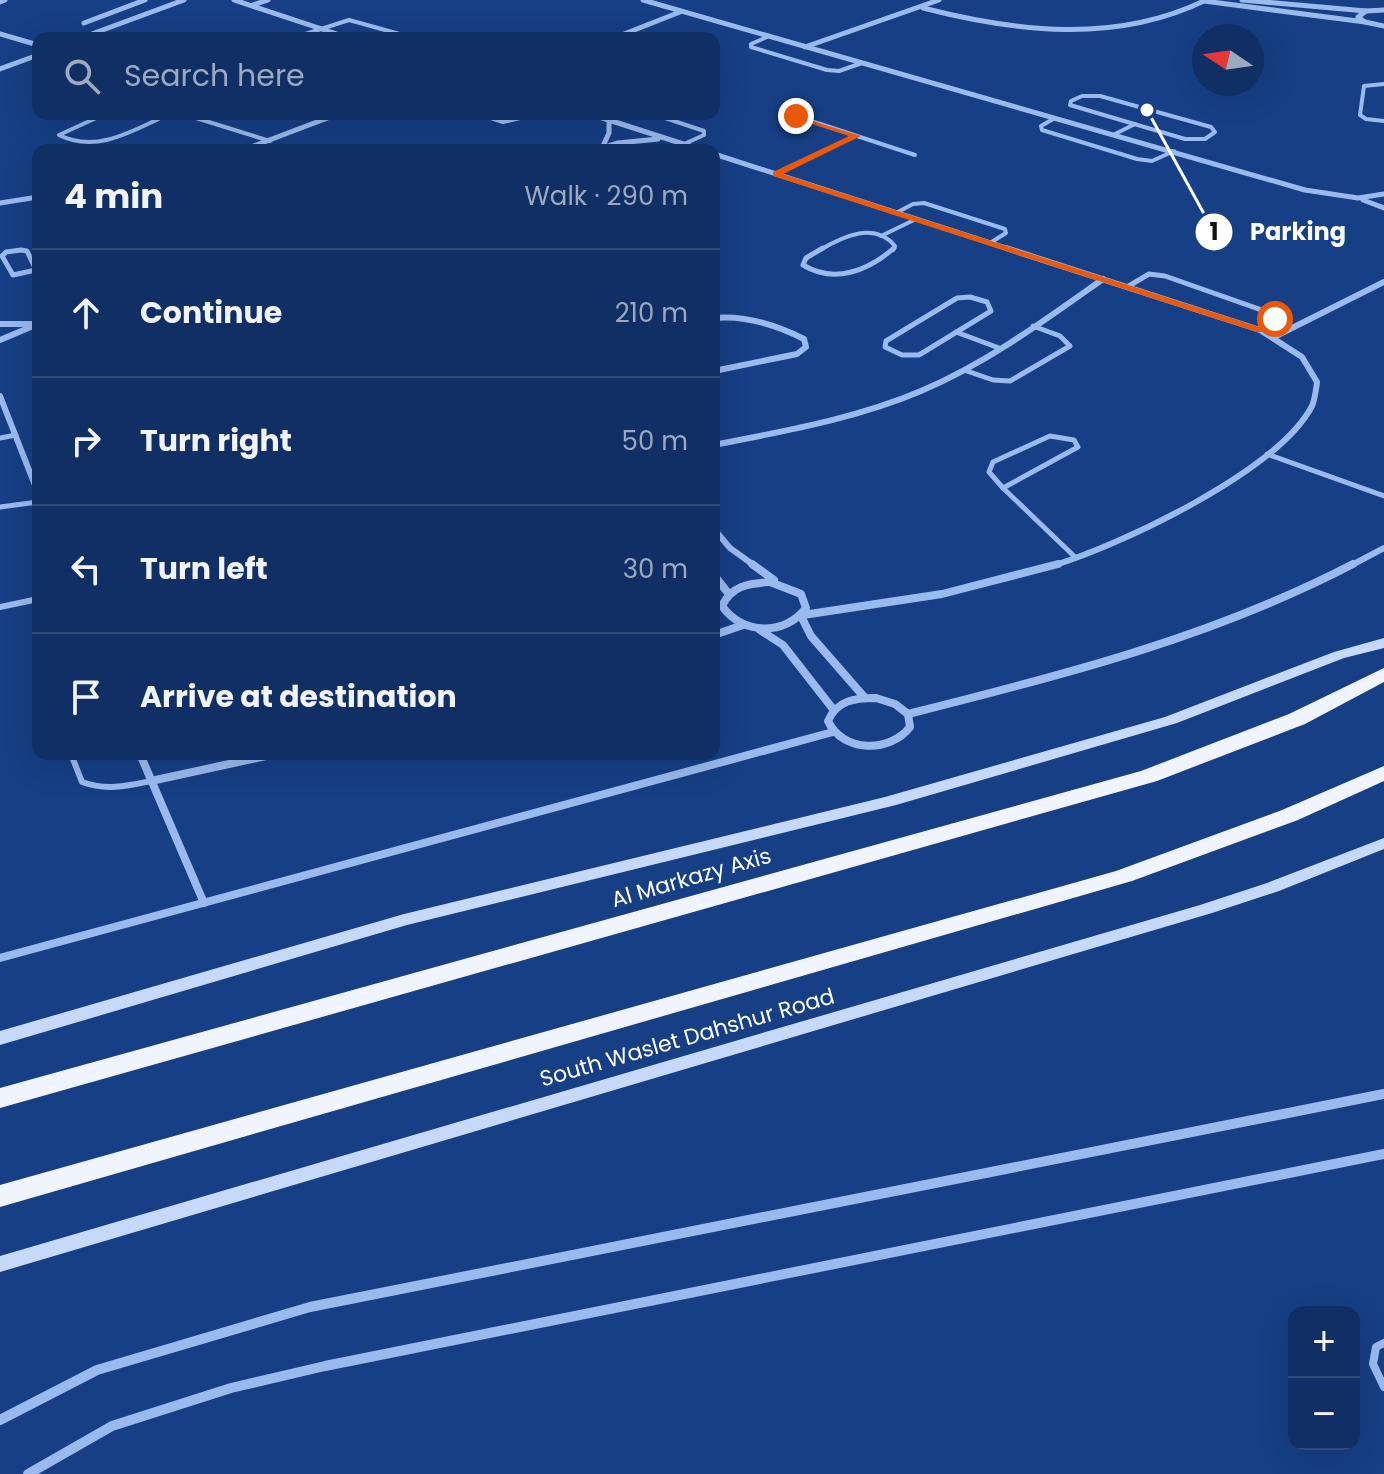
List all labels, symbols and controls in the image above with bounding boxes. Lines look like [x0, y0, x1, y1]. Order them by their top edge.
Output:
north arrow [1192, 24, 1264, 96]
search box [32, 32, 720, 120]
icon: search [60, 54, 104, 98]
text: Search here [124, 54, 305, 97]
route end [778, 98, 814, 134]
text: 4 min [64, 172, 163, 220]
text: Walk · 290 m [524, 178, 688, 214]
callout: Parking [1194, 208, 1362, 256]
text: 1 [1209, 215, 1219, 248]
text: Parking [1250, 215, 1346, 248]
icon: ahead [64, 291, 108, 335]
text: Continue [140, 291, 282, 334]
text: 210 m [615, 295, 688, 331]
route start [1257, 301, 1293, 337]
icon: right [64, 419, 108, 463]
text: Turn right [140, 419, 292, 462]
text: 50 m [622, 423, 688, 459]
icon: left [64, 547, 108, 591]
text: Turn left [140, 547, 268, 590]
text: 30 m [623, 551, 688, 587]
icon: arrive [64, 675, 108, 719]
text: Arrive at destination [140, 675, 457, 718]
street label: Al Markazy Axis [608, 840, 775, 915]
street label: South Waslet Dahshur Road [536, 981, 838, 1094]
map controls [1288, 1306, 1360, 1450]
button: + [1288, 1306, 1360, 1378]
button: − [1288, 1378, 1360, 1450]

